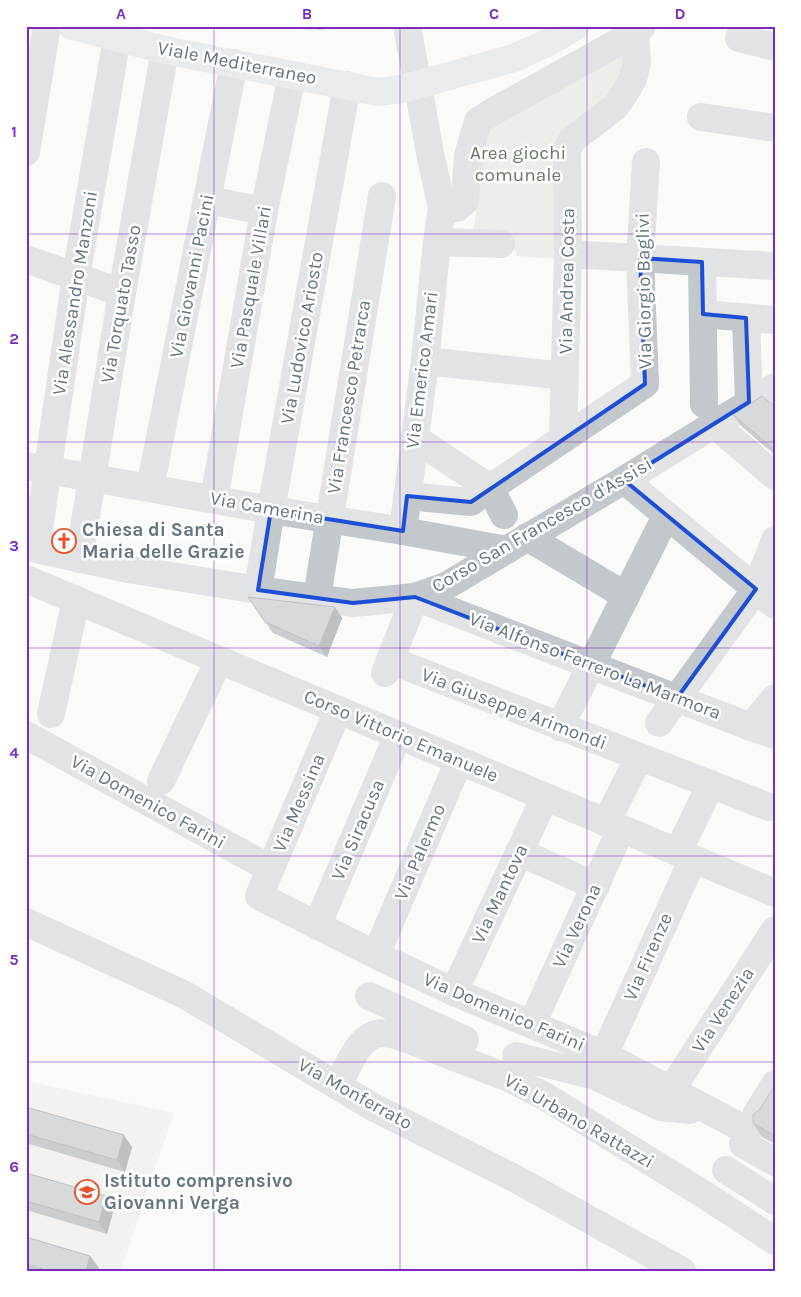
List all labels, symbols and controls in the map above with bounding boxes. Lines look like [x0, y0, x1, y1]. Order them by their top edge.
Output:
text: A [116, 4, 126, 23]
text: B [302, 4, 312, 23]
text: C [489, 4, 499, 23]
text: D [675, 4, 686, 23]
street label: Viale Mediterraneo [155, 37, 319, 89]
text: 1 [11, 122, 17, 141]
park label: Area giochi comunale [470, 142, 566, 186]
street label: Via Alessandro Manzoni [48, 189, 102, 397]
street label: Via Giovanni Pacini [165, 192, 219, 360]
street label: Via Pasquale Villari [226, 204, 276, 370]
street label: Via Andrea Costa [555, 208, 579, 354]
street label: Via Giorgio Baglivi [632, 212, 656, 370]
street label: Via Torquato Tasso [96, 223, 146, 385]
street label: Via Ludovico Ariosto [276, 250, 328, 426]
street label: Via Emerico Amari [401, 290, 443, 450]
street label: Via Francesco Petrarca [323, 298, 375, 496]
text: 2 [9, 329, 19, 348]
street label: Corso San Francesco d'Assisi [428, 453, 656, 597]
street label: Via Camerina [208, 487, 326, 529]
place label: Chiesa di Santa Maria delle Grazie [82, 519, 245, 563]
church icon: Chiesa di Santa Maria delle Grazie [51, 528, 77, 554]
text: 3 [9, 536, 19, 555]
street label: Via Alfonso Ferrero La Marmora [466, 608, 724, 724]
street label: Via Giuseppe Arimondi [418, 663, 610, 755]
street label: Corso Vittorio Emanuele [301, 685, 501, 787]
text: 4 [9, 743, 19, 762]
street label: Via Domenico Farini [67, 750, 229, 854]
street label: Via Messina [268, 750, 330, 856]
street label: Via Siracusa [327, 776, 389, 884]
street label: Via Palermo [390, 801, 450, 903]
street label: Via Mantova [467, 841, 533, 947]
street label: Via Verona [548, 880, 606, 972]
street label: Via Firenze [619, 910, 677, 1004]
text: 5 [9, 950, 19, 969]
street label: Via Venezia [687, 963, 759, 1057]
street label: Via Domenico Farini [420, 968, 588, 1056]
street label: Via Monferrato [294, 1054, 416, 1134]
street label: Via Urbano Rattazzi [500, 1069, 658, 1173]
text: 6 [9, 1157, 19, 1176]
place label: Istituto comprensivo Giovanni Verga [104, 1170, 293, 1214]
school or university icon: Istituto comprensivo Giovanni Verga [74, 1179, 100, 1205]

